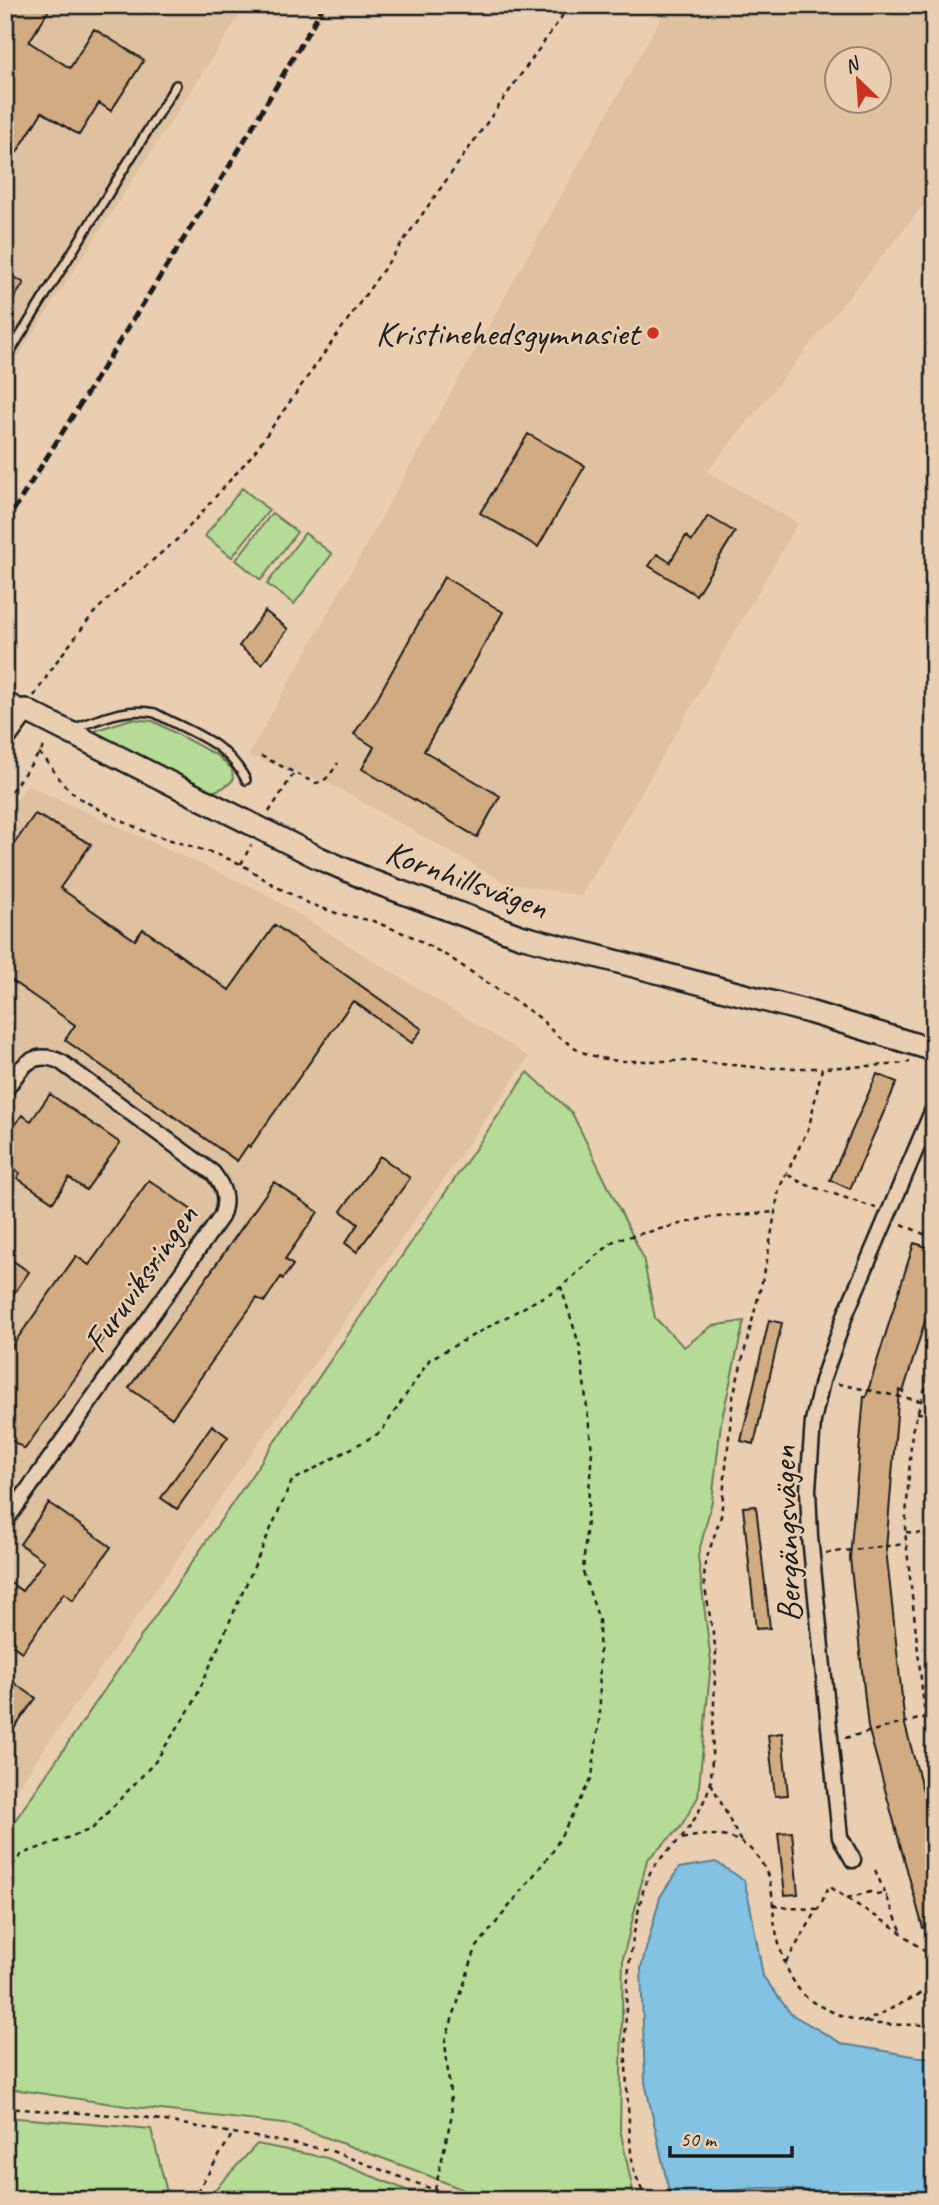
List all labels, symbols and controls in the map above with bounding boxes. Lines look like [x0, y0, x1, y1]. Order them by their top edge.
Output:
north arrow [824, 46, 894, 116]
text: N [841, 51, 865, 79]
place label: Kristinehedsgymnasiet [376, 311, 642, 356]
marker: Kristinehedsgymnasiet [645, 325, 661, 341]
street label: Kornhillsvägen [380, 829, 554, 930]
street label: Furuviksringen [73, 1195, 208, 1361]
street label: Bergängsvägen [761, 1445, 812, 1623]
scale bar [670, 2114, 792, 2158]
text: 50 m [680, 2126, 718, 2152]

